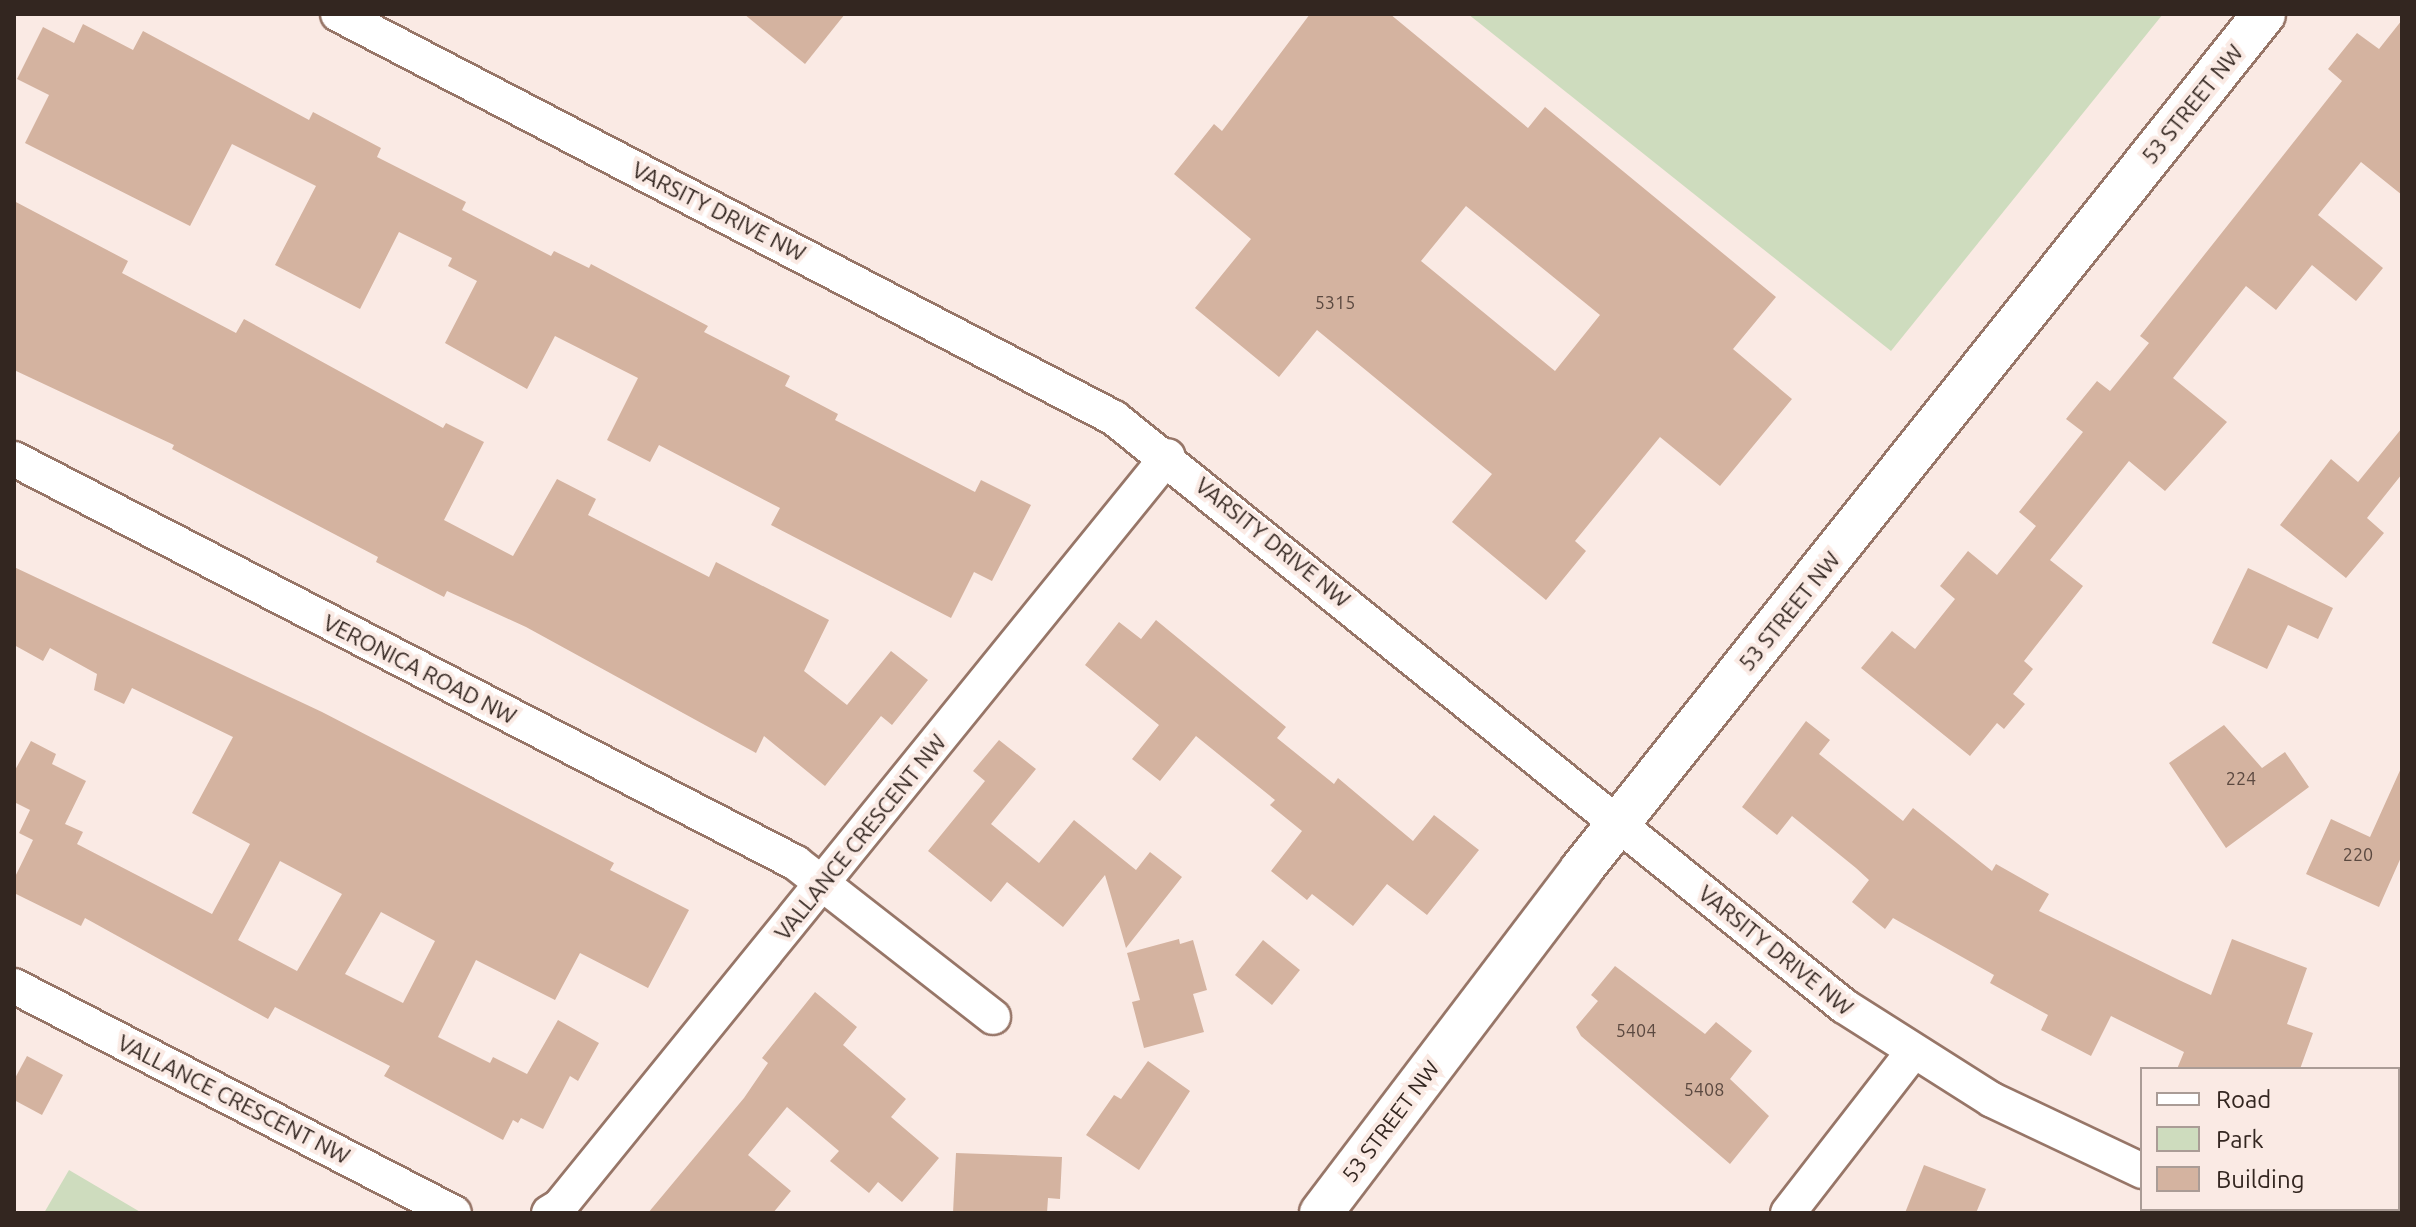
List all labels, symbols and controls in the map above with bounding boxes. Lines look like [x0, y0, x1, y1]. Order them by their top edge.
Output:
street label: 53 STREET NW [2136, 39, 2248, 169]
street label: VARSITY DRIVE NW [628, 156, 810, 266]
house number: 5315 [1315, 291, 1355, 313]
street label: VARSITY DRIVE NW [1190, 472, 1356, 612]
street label: 53 STREET NW [1733, 546, 1845, 676]
street label: VERONICA ROAD NW [319, 609, 521, 729]
street label: VALLANCE CRESCENT NW [769, 729, 951, 945]
house number: 224 [2226, 767, 2256, 789]
house number: 220 [2343, 843, 2373, 865]
street label: VARSITY DRIVE NW [1693, 880, 1859, 1020]
house number: 5404 [1616, 1019, 1656, 1041]
street label: VALLANCE CRESCENT NW [114, 1029, 354, 1169]
street label: 53 STREET NW [1336, 1055, 1444, 1187]
legend [2140, 1067, 2400, 1211]
house number: 5408 [1684, 1078, 1724, 1100]
text: Road [2216, 1086, 2271, 1113]
text: Park [2216, 1126, 2264, 1153]
text: Building [2216, 1166, 2304, 1193]

